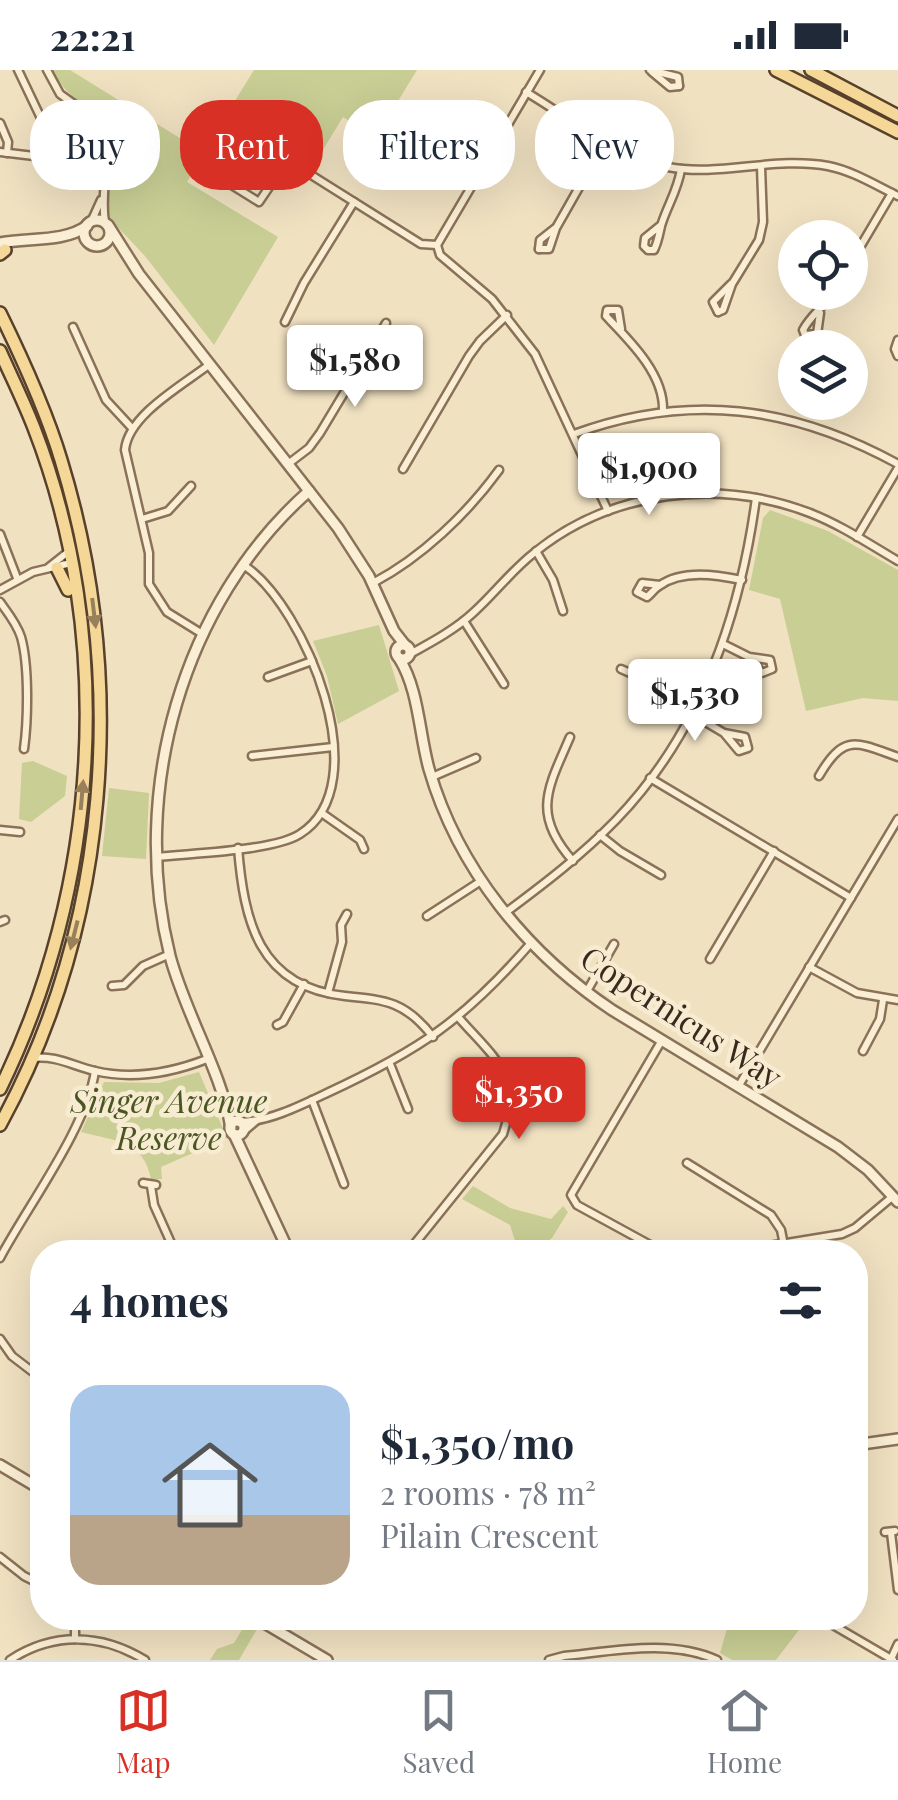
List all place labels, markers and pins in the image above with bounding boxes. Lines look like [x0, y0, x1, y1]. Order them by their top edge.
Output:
pin: $1,580 [274, 325, 436, 410]
pin: $1,900 [568, 433, 730, 518]
pin: $1,530 [614, 659, 776, 744]
pin: $1,350 [438, 1057, 600, 1142]

